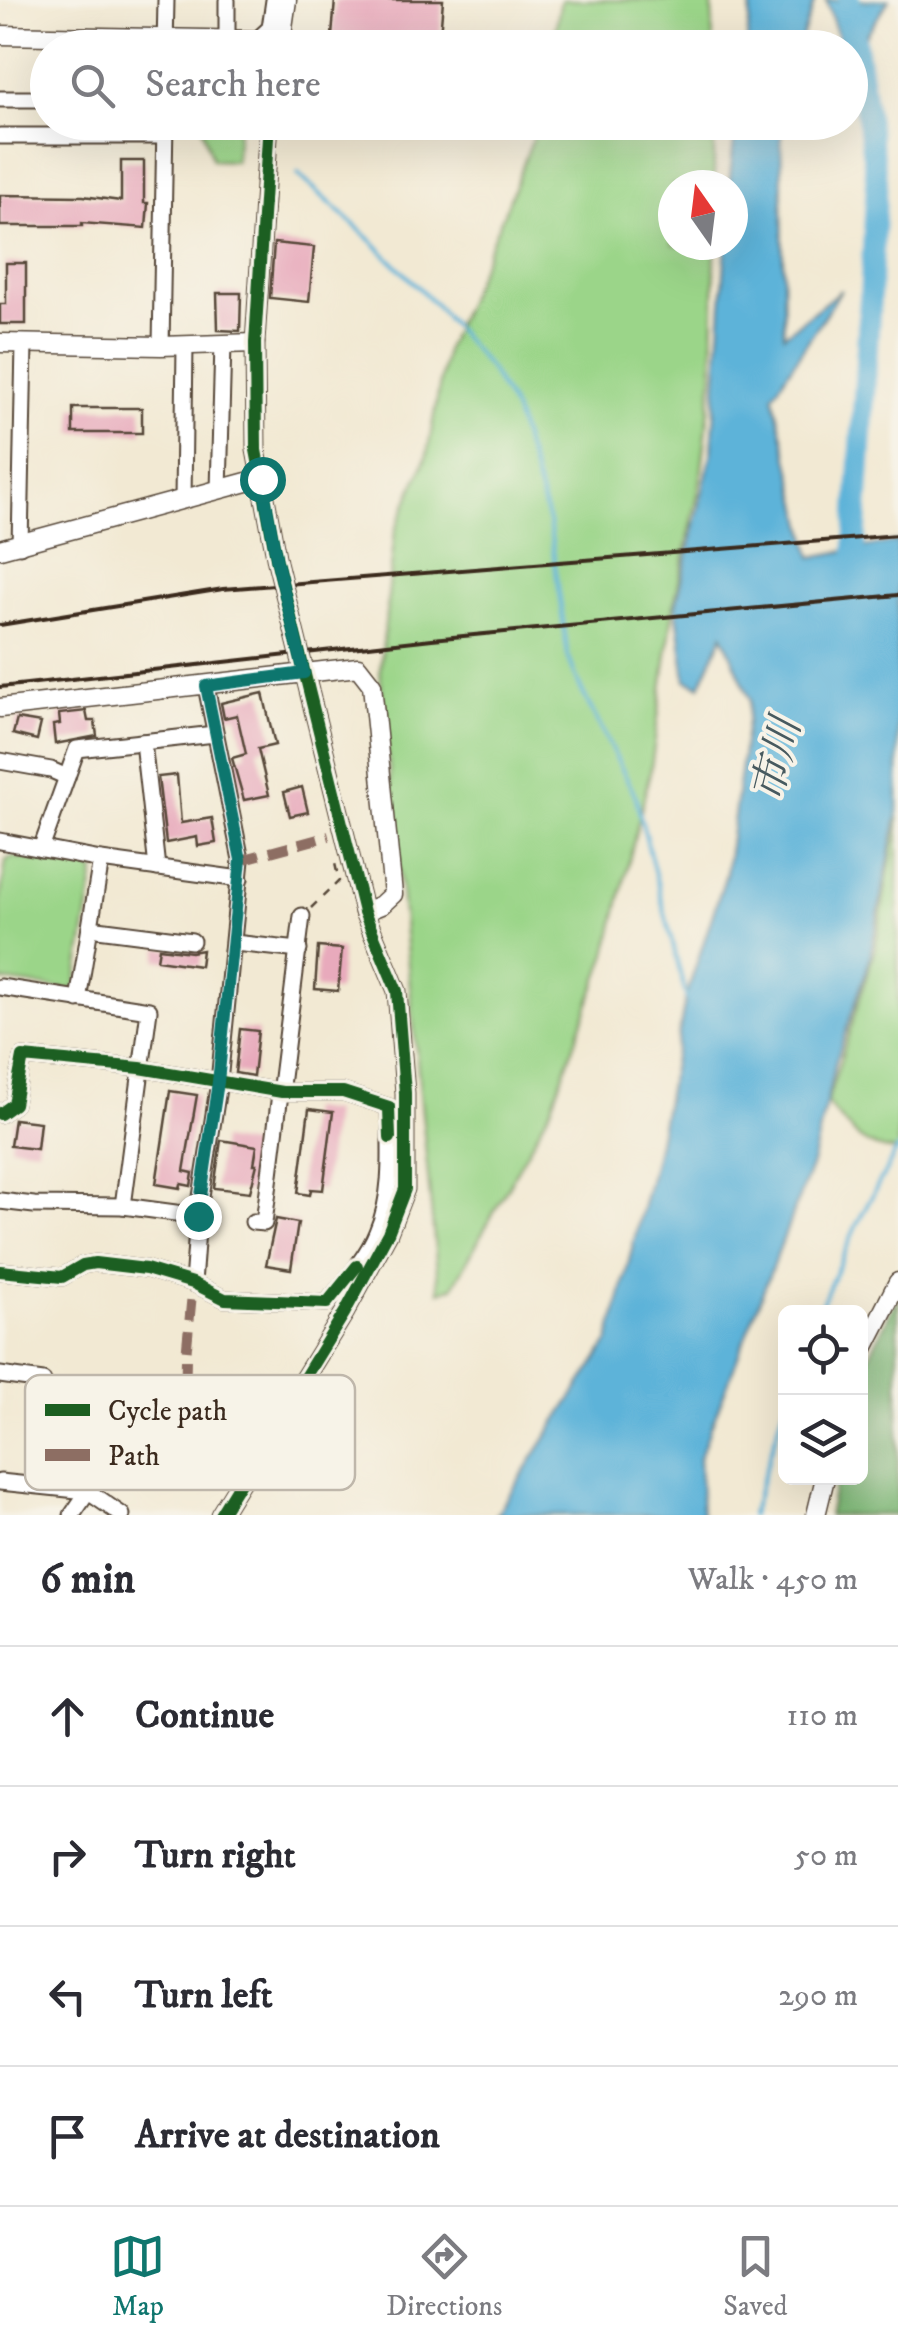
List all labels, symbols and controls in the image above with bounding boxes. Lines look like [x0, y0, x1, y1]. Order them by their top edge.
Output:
search box [30, 30, 868, 140]
icon: search [65, 58, 120, 113]
text: Search here [145, 61, 321, 109]
north arrow [658, 170, 748, 260]
route start [240, 457, 286, 503]
water label: 市川 [743, 709, 814, 807]
route end [176, 1194, 222, 1240]
map controls [778, 1305, 868, 1485]
button: locate [778, 1305, 868, 1395]
legend [25, 1375, 355, 1490]
text: Cycle path [108, 1394, 227, 1429]
button: layers [778, 1395, 868, 1485]
text: Path [108, 1439, 160, 1474]
text: 6 min [40, 1554, 135, 1606]
text: Walk · 450 m [688, 1560, 858, 1600]
icon: ahead [40, 1689, 95, 1744]
text: Continue [135, 1692, 274, 1740]
text: 110 m [786, 1696, 858, 1736]
icon: right [40, 1829, 95, 1884]
text: Turn right [135, 1832, 296, 1880]
text: 50 m [794, 1836, 858, 1876]
icon: left [40, 1969, 95, 2024]
text: Turn left [135, 1972, 273, 2020]
text: 290 m [778, 1976, 858, 2016]
icon: arrive [40, 2109, 95, 2164]
text: Arrive at destination [135, 2112, 440, 2160]
tab: Map [110, 2229, 165, 2324]
tab: Directions [386, 2229, 502, 2324]
tab: Saved [723, 2229, 788, 2324]

